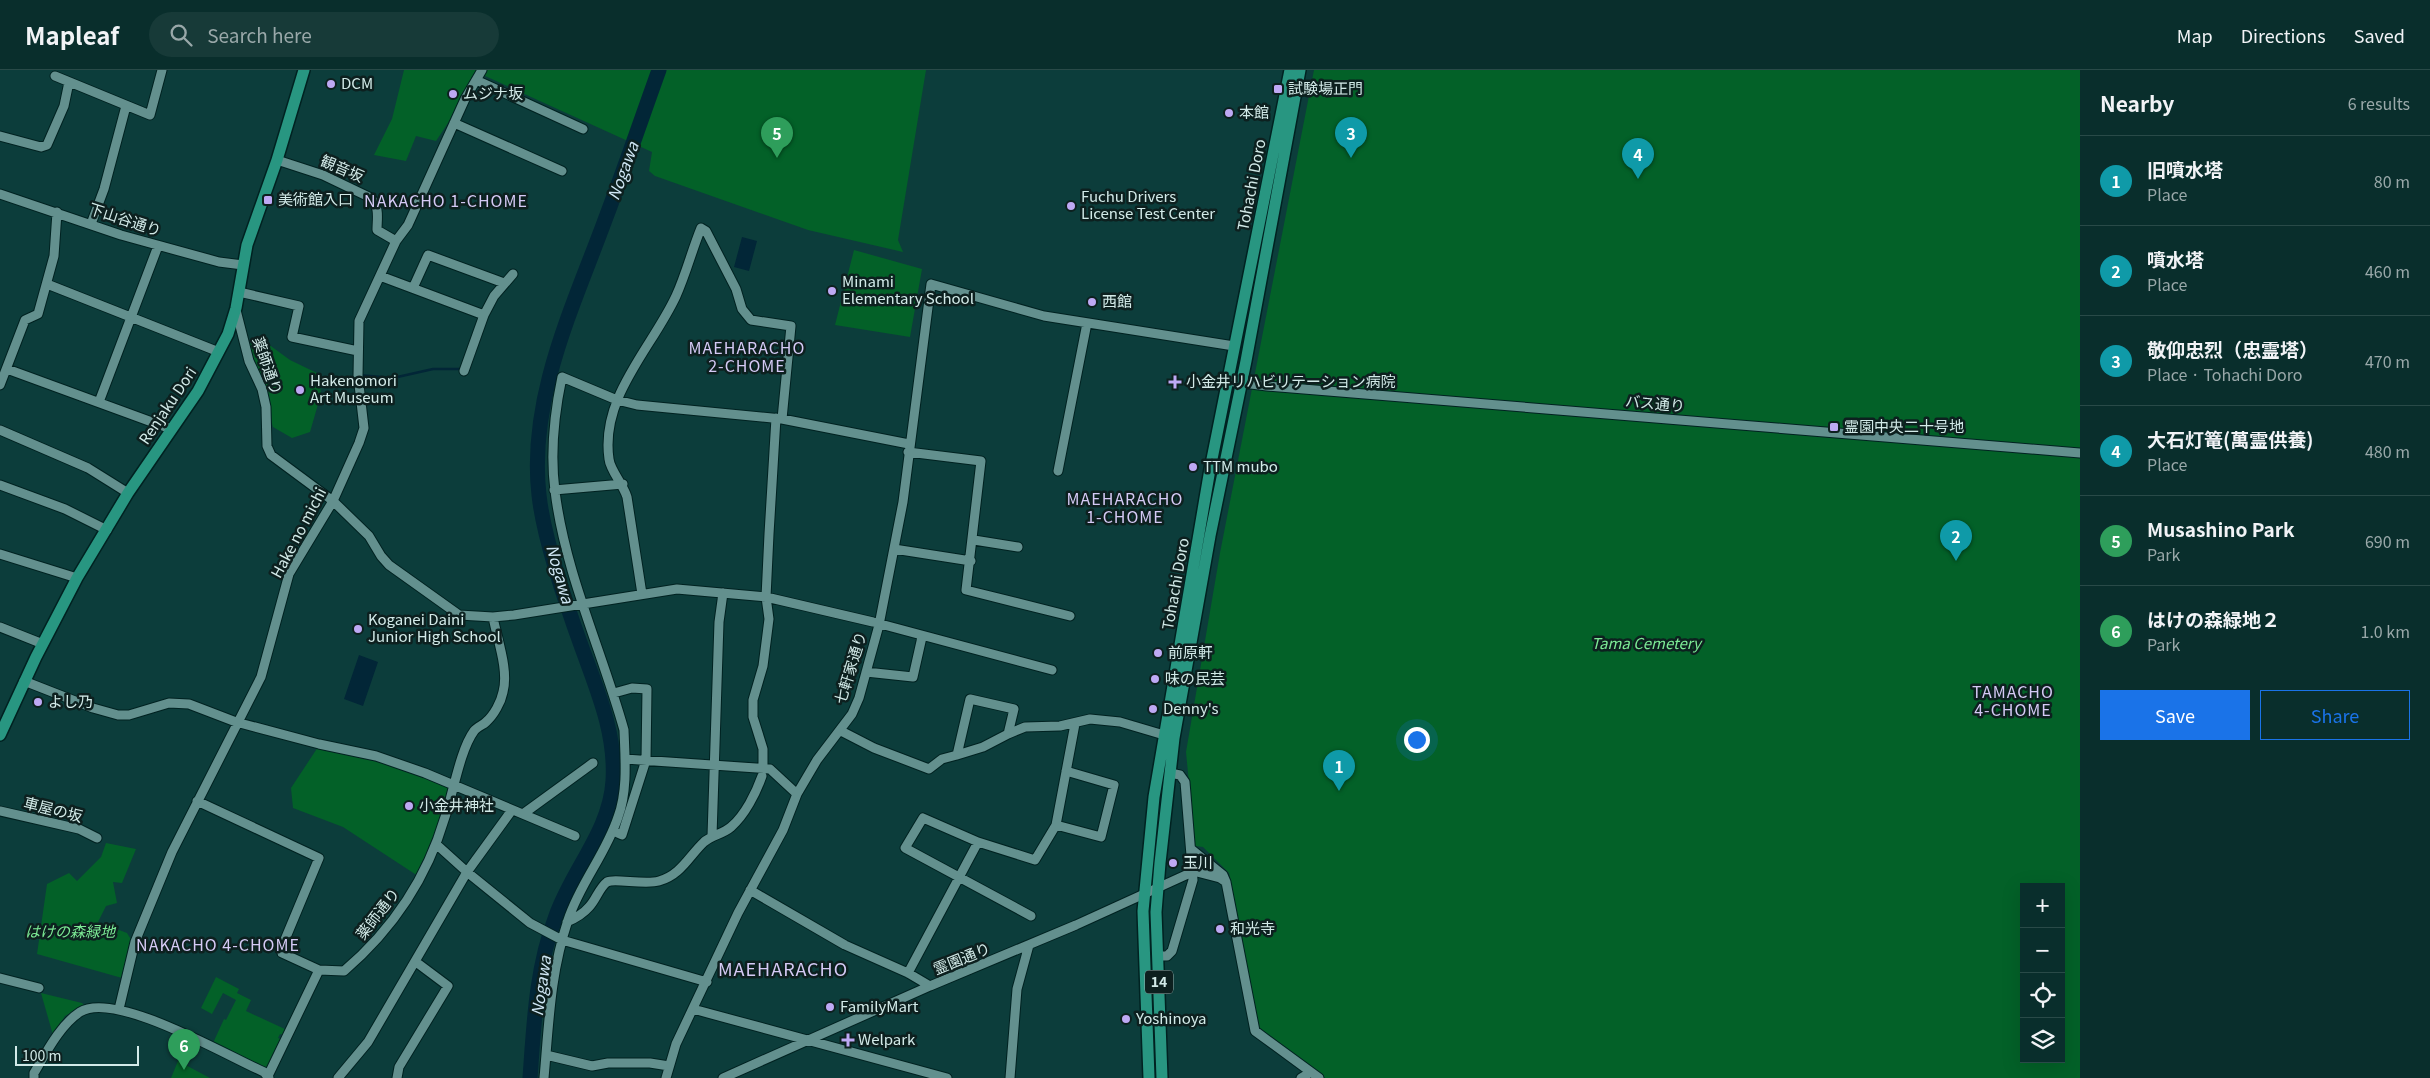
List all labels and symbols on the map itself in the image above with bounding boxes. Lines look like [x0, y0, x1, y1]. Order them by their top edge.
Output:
place label: DCM [341, 72, 373, 93]
place label: 試験場正門 [1288, 77, 1363, 98]
marker: DCM [325, 78, 337, 90]
place label: ムジナ坂 [463, 82, 523, 103]
marker: 試験場正門 [1272, 83, 1284, 95]
marker: ムジナ坂 [447, 88, 459, 100]
place label: 本館 [1239, 101, 1269, 122]
marker: 本館 [1223, 107, 1235, 119]
pin: 5 [761, 117, 793, 158]
pin: 3 [1335, 117, 1367, 158]
water label: Nogawa [600, 137, 644, 203]
street label: Tohachi Doro [1231, 137, 1270, 232]
pin: 4 [1622, 138, 1654, 179]
street label: 観音坂 [318, 149, 367, 186]
place label: Fuchu Drivers License Test Center [1081, 185, 1215, 223]
place label: 美術館入口 [278, 188, 353, 209]
district label: NAKACHO 1-CHOME [364, 188, 528, 212]
marker: 美術館入口 [262, 194, 274, 206]
street label: 下山谷通り [87, 197, 164, 240]
marker: Fuchu Drivers License Test Center [1065, 200, 1077, 212]
place label: Minami Elementary School [842, 270, 974, 308]
marker: Minami Elementary School [826, 285, 838, 297]
place label: 西館 [1102, 290, 1132, 311]
marker: 西館 [1086, 296, 1098, 308]
street label: 薬師通り [249, 334, 288, 397]
district label: MAEHARACHO 2-CHOME [689, 335, 805, 377]
street label: Renjaku Dori [133, 362, 200, 448]
place label: Hakenomori Art Museum [310, 369, 397, 407]
place label: 小金井リハビリテーション病院 [1186, 370, 1396, 391]
marker: 小金井リハビリテーション病院 [1168, 375, 1182, 389]
marker: Hakenomori Art Museum [294, 384, 306, 396]
street label: バス通り [1624, 389, 1686, 416]
place label: 霊園中央二十号地 [1844, 415, 1964, 436]
marker: 霊園中央二十号地 [1828, 421, 1840, 433]
place label: TTM mubo [1203, 455, 1278, 476]
marker: TTM mubo [1187, 461, 1199, 473]
street label: Hake no michi [265, 483, 330, 581]
district label: MAEHARACHO 1-CHOME [1067, 486, 1183, 528]
pin: 2 [1940, 520, 1972, 561]
street label: Tohachi Doro [1156, 536, 1193, 631]
water label: Nogawa [541, 541, 581, 607]
place label: Koganei Daini Junior High School [368, 608, 501, 646]
marker: Koganei Daini Junior High School [352, 623, 364, 635]
street label: 七軒家通り [829, 629, 871, 707]
park label: Tama Cemetery [1591, 632, 1703, 653]
place label: 前原軒 [1168, 641, 1213, 662]
marker: 前原軒 [1152, 647, 1164, 659]
place label: 味の民芸 [1165, 667, 1225, 688]
marker: 味の民芸 [1149, 673, 1161, 685]
district label: TAMACHO 4-CHOME [1972, 679, 2054, 721]
place label: よし乃 [48, 690, 93, 711]
marker: よし乃 [32, 696, 44, 708]
place label: Denny's [1163, 697, 1219, 718]
marker: Denny's [1147, 703, 1159, 715]
your location [1404, 727, 1430, 753]
pin: 1 [1323, 750, 1355, 791]
street label: 車屋の坂 [22, 791, 85, 826]
place label: 小金井神社 [419, 794, 494, 815]
marker: 小金井神社 [403, 800, 415, 812]
place label: 玉川 [1183, 851, 1213, 872]
marker: 玉川 [1167, 857, 1179, 869]
street label: 薬師通り [350, 883, 404, 943]
place label: 和光寺 [1230, 917, 1275, 938]
park label: はけの森緑地 [25, 920, 117, 941]
marker: 和光寺 [1214, 923, 1226, 935]
district label: NAKACHO 4-CHOME [136, 932, 300, 956]
street label: 霊園通り [930, 937, 993, 979]
water label: Nogawa [524, 953, 556, 1018]
district label: MAEHARACHO [718, 955, 848, 981]
road number: 14 [1145, 970, 1173, 994]
place label: FamilyMart [840, 995, 919, 1016]
marker: FamilyMart [824, 1001, 836, 1013]
place label: Yoshinoya [1135, 1007, 1207, 1028]
marker: Yoshinoya [1120, 1013, 1132, 1025]
place label: Welpark [858, 1028, 916, 1049]
pin: 6 [168, 1029, 200, 1070]
marker: Welpark [842, 1034, 854, 1046]
scale bar [15, 1043, 139, 1066]

